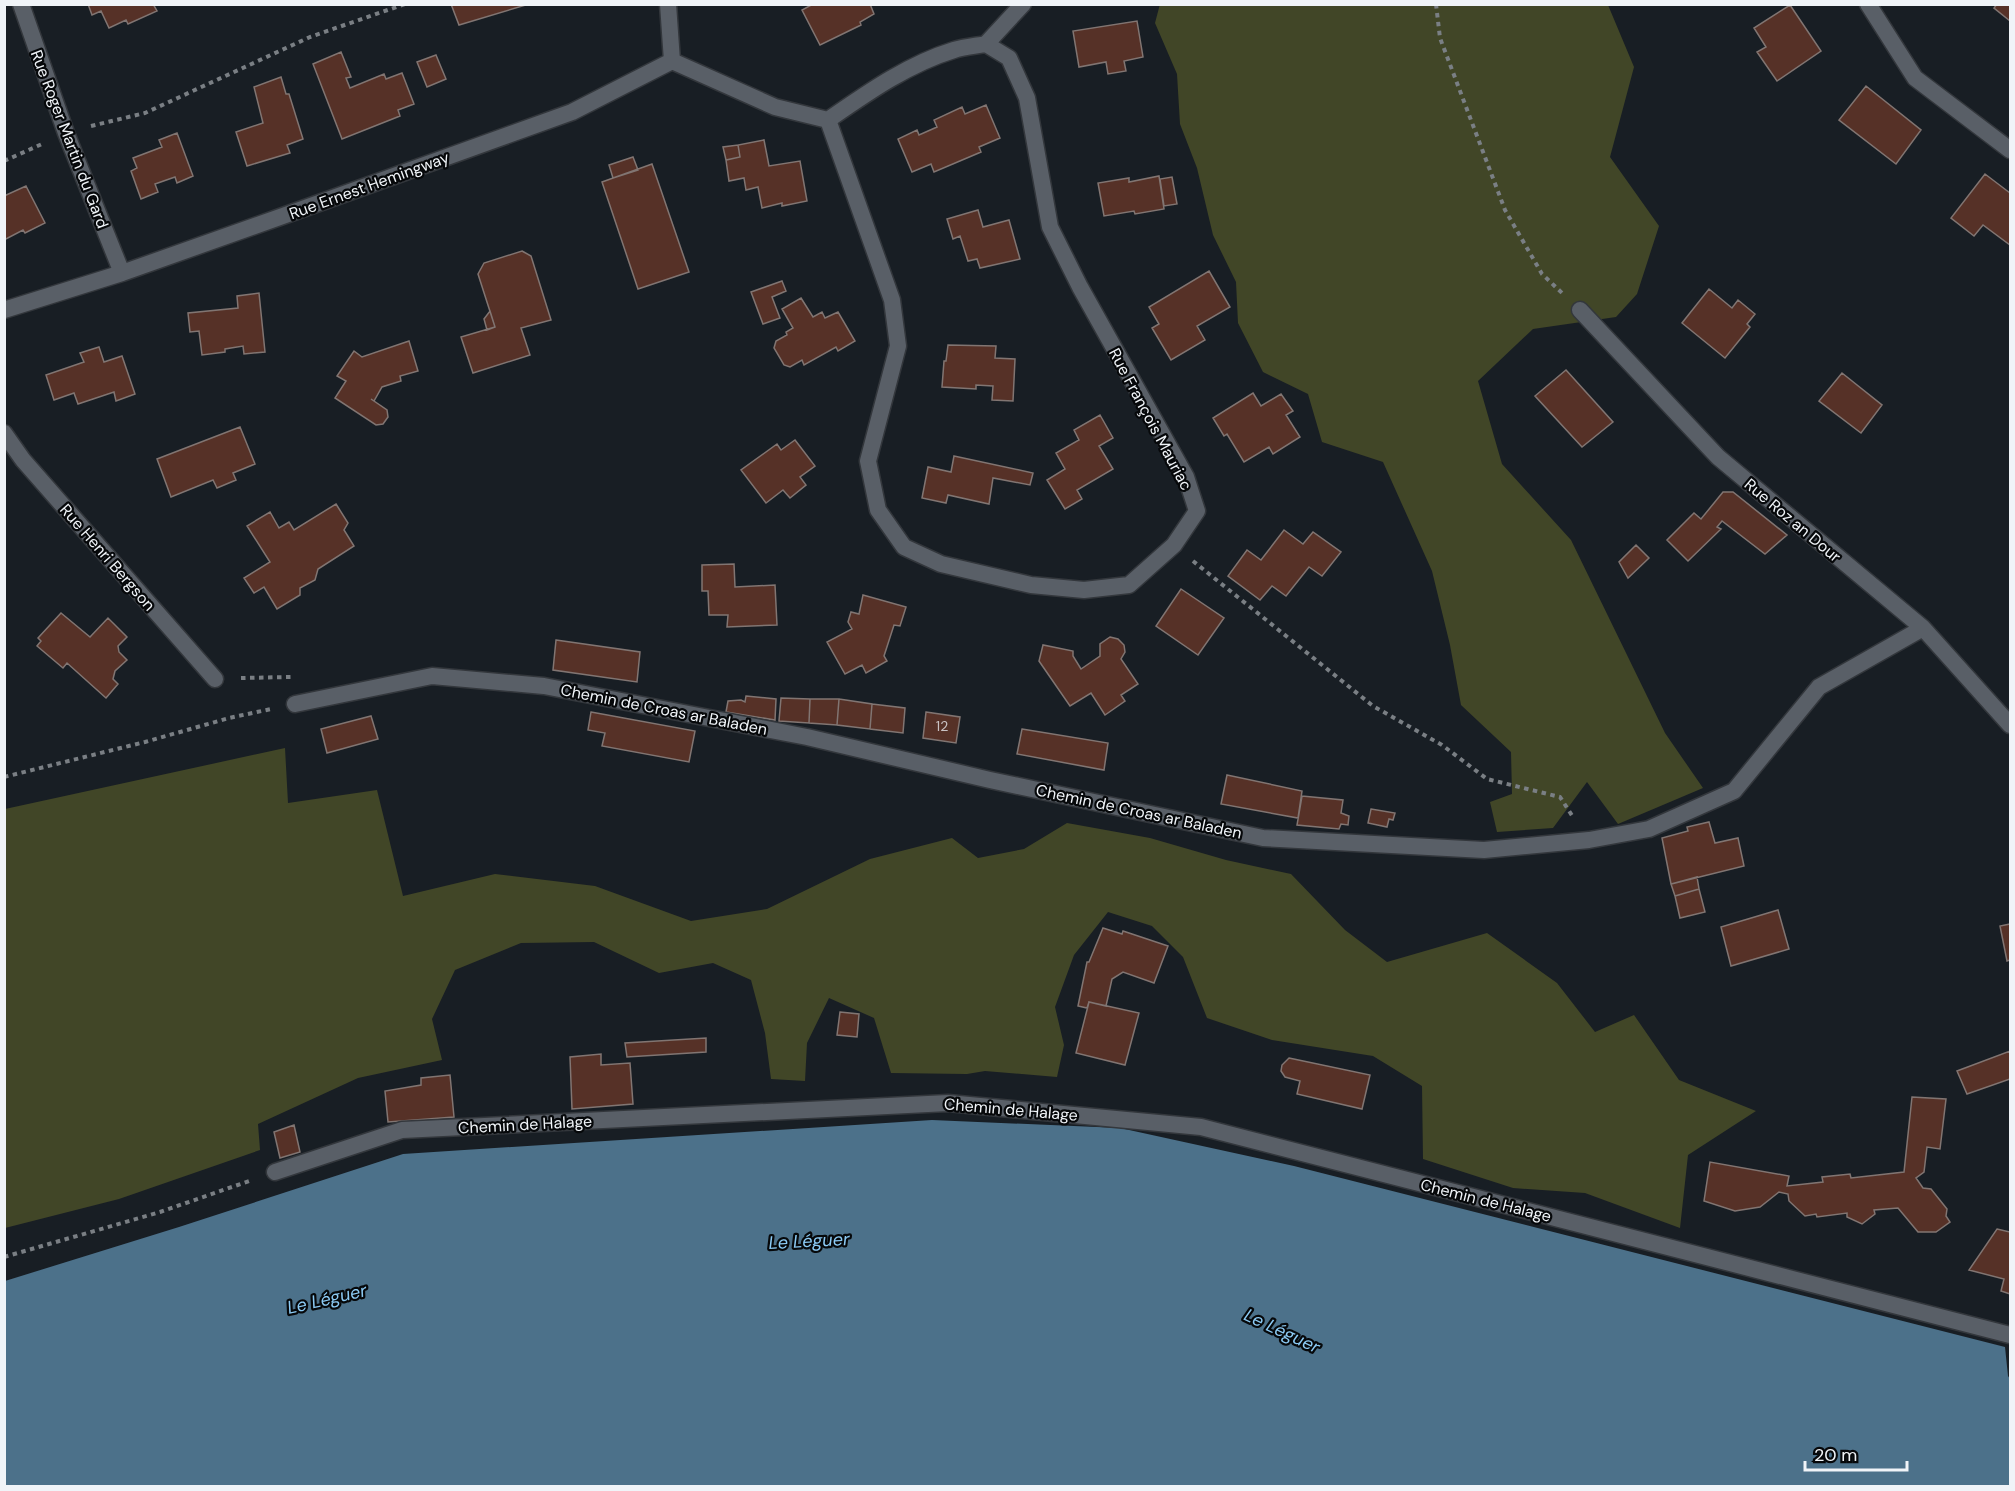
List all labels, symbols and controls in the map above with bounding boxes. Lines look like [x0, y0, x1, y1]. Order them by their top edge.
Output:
street label: Rue Roger Martin du Gard [26, 47, 113, 231]
street label: Rue Ernest Hemingway [286, 147, 452, 224]
street label: Rue François Mauriac [1104, 345, 1197, 494]
street label: Rue Roz an Dour [1740, 474, 1845, 567]
street label: Rue Henri Bergson [55, 499, 160, 615]
street label: Chemin de Croas ar Baladen [559, 679, 769, 740]
house number: 12 [936, 717, 948, 735]
street label: Chemin de Croas ar Baladen [1034, 779, 1244, 844]
street label: Chemin de Halage [943, 1093, 1079, 1126]
street label: Chemin de Halage [457, 1111, 593, 1138]
street label: Chemin de Halage [1418, 1174, 1554, 1227]
water label: Le Léguer [768, 1227, 851, 1255]
water label: Le Léguer [285, 1278, 371, 1320]
water label: Le Léguer [1240, 1303, 1325, 1360]
scale bar [1805, 1434, 1907, 1472]
text: 20 m [1814, 1443, 1857, 1467]

